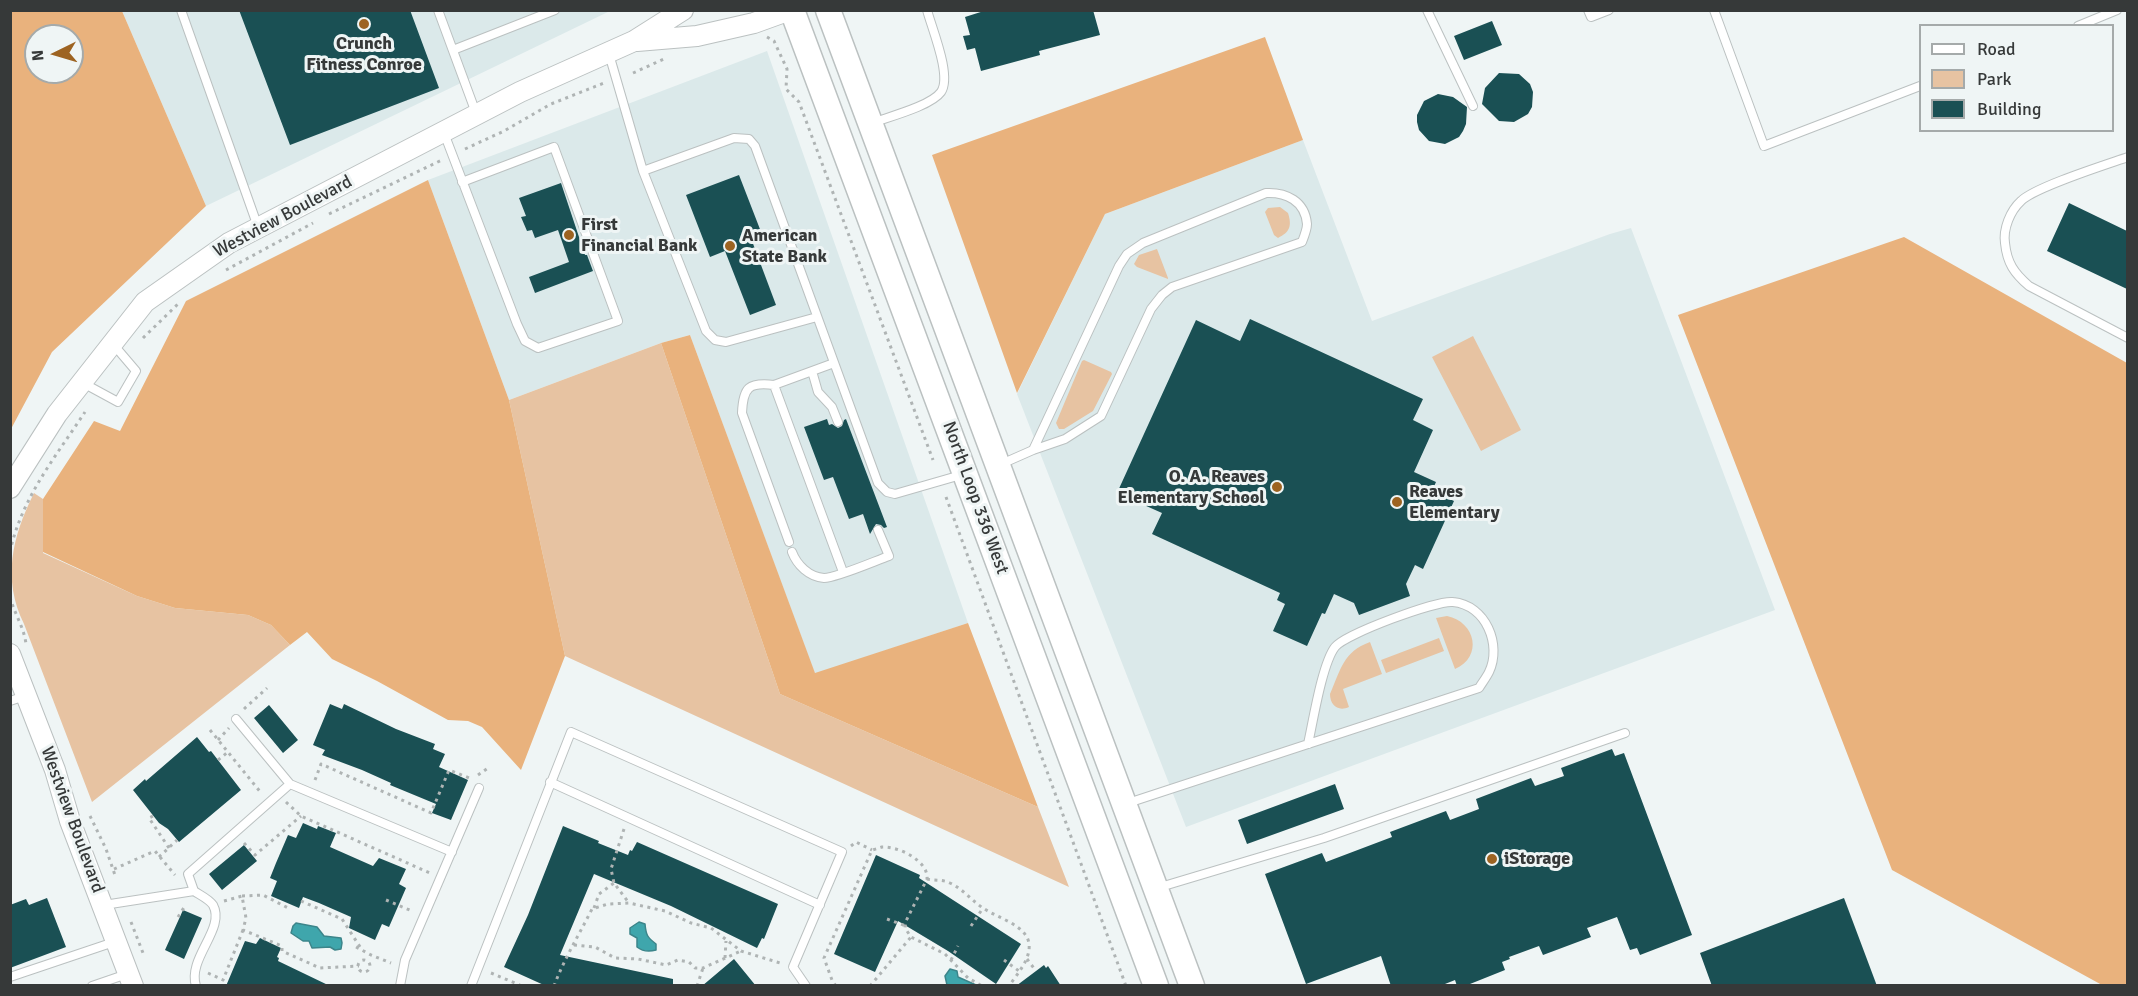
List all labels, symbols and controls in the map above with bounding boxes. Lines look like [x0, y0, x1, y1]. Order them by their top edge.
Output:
marker: Crunch Fitness Conroe [357, 17, 371, 31]
north arrow [24, 24, 84, 84]
legend [1919, 24, 2114, 132]
place label: Crunch Fitness Conroe [306, 33, 422, 76]
text: Road [1977, 38, 2016, 60]
text: N [28, 49, 49, 62]
text: Park [1977, 68, 2012, 90]
text: Building [1977, 98, 2041, 120]
street label: Westview Boulevard [210, 171, 356, 263]
place label: First Financial Bank [581, 214, 697, 256]
place label: American State Bank [742, 225, 827, 268]
marker: First Financial Bank [562, 228, 576, 242]
marker: American State Bank [723, 239, 737, 253]
street label: North Loop 336 West [937, 419, 1013, 577]
place label: O. A. Reaves Elementary School [1118, 466, 1265, 508]
marker: O. A. Reaves Elementary School [1270, 480, 1284, 494]
place label: Reaves Elementary [1409, 481, 1500, 524]
marker: Reaves Elementary [1390, 495, 1404, 509]
street label: Westview Boulevard [36, 744, 108, 896]
place label: iStorage [1504, 848, 1570, 870]
marker: iStorage [1485, 852, 1499, 866]

